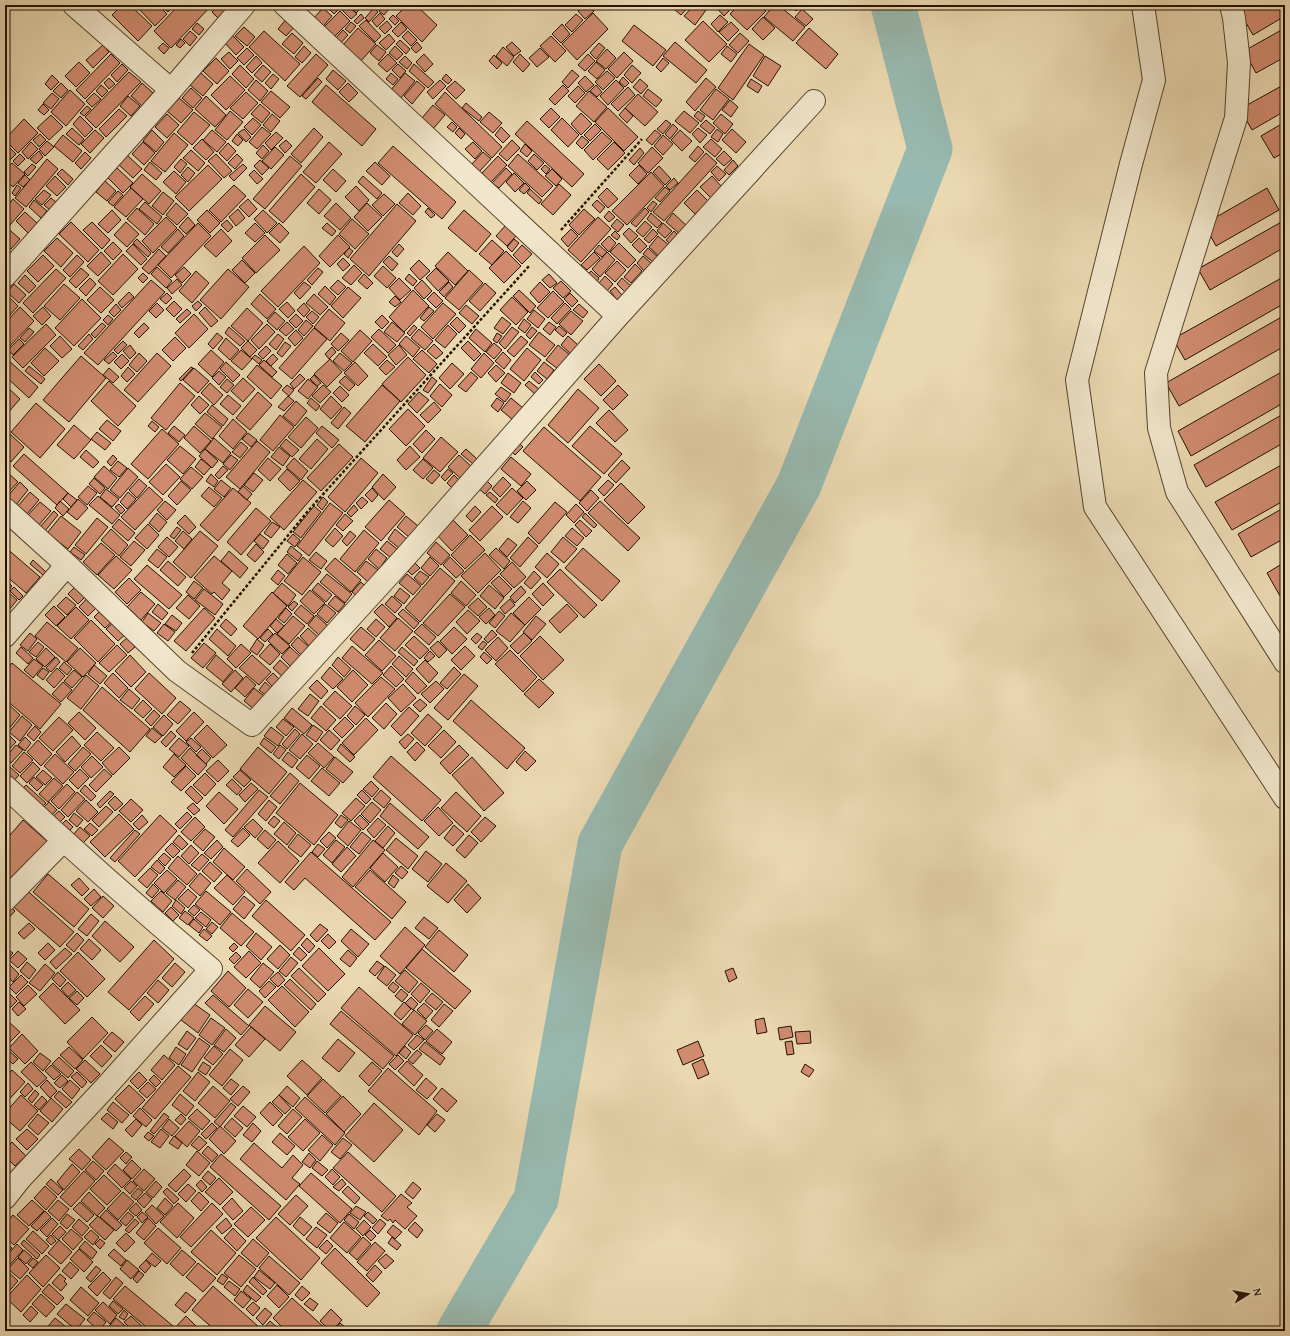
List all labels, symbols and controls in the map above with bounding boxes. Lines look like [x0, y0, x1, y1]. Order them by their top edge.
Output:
north arrow [1228, 1274, 1268, 1314]
text: N [1249, 1287, 1266, 1298]

